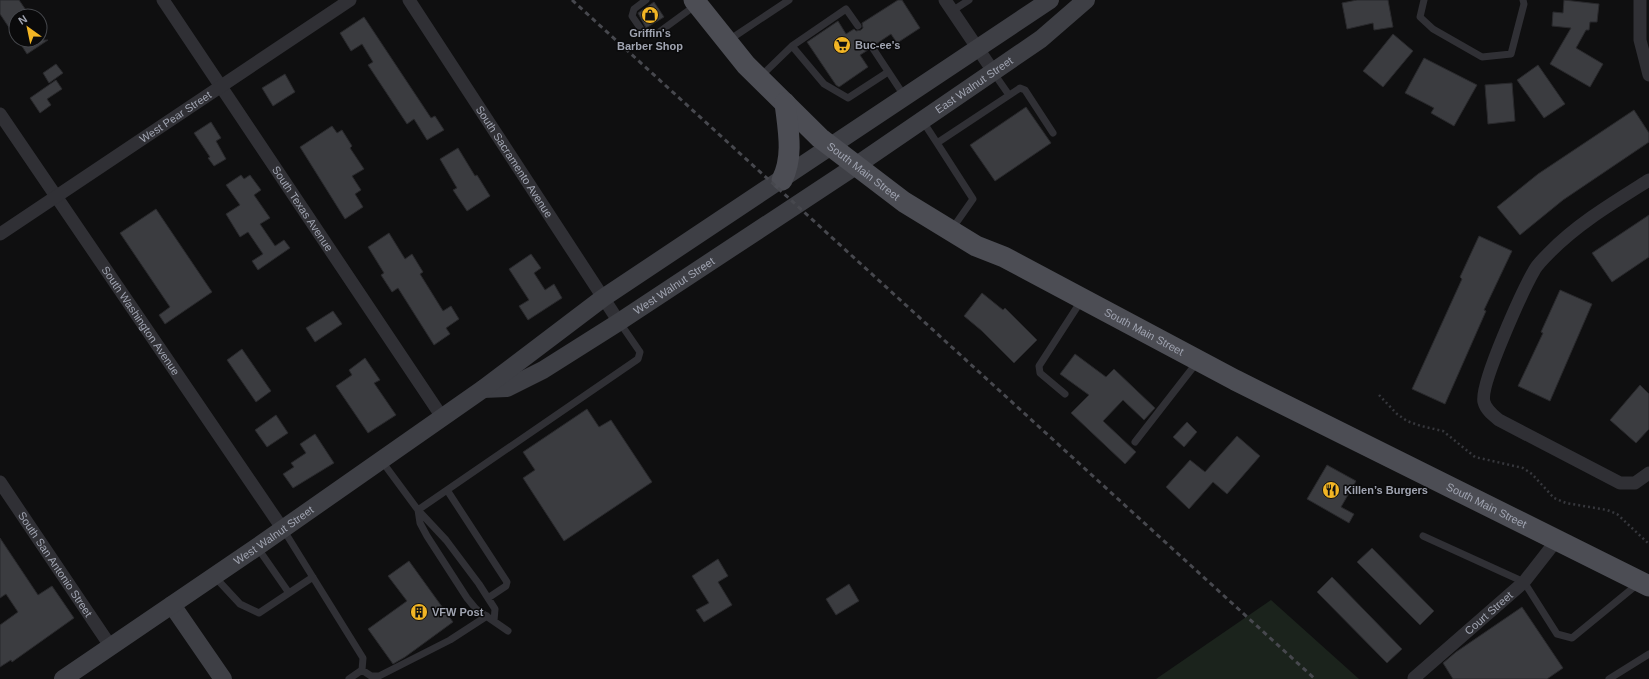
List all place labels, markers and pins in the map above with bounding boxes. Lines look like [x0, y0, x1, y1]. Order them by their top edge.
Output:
shop icon: Griffin's Barber Shop [640, 5, 660, 25]
place label: Griffin's Barber Shop [617, 27, 683, 52]
supermarket icon: Buc-ee's [832, 35, 852, 55]
place label: Buc-ee's [855, 39, 900, 51]
restaurant icon: Killen’s Burgers [1321, 480, 1341, 500]
place label: Killen’s Burgers [1344, 484, 1428, 496]
building icon: VFW Post [409, 602, 429, 622]
place label: VFW Post [432, 606, 484, 618]

